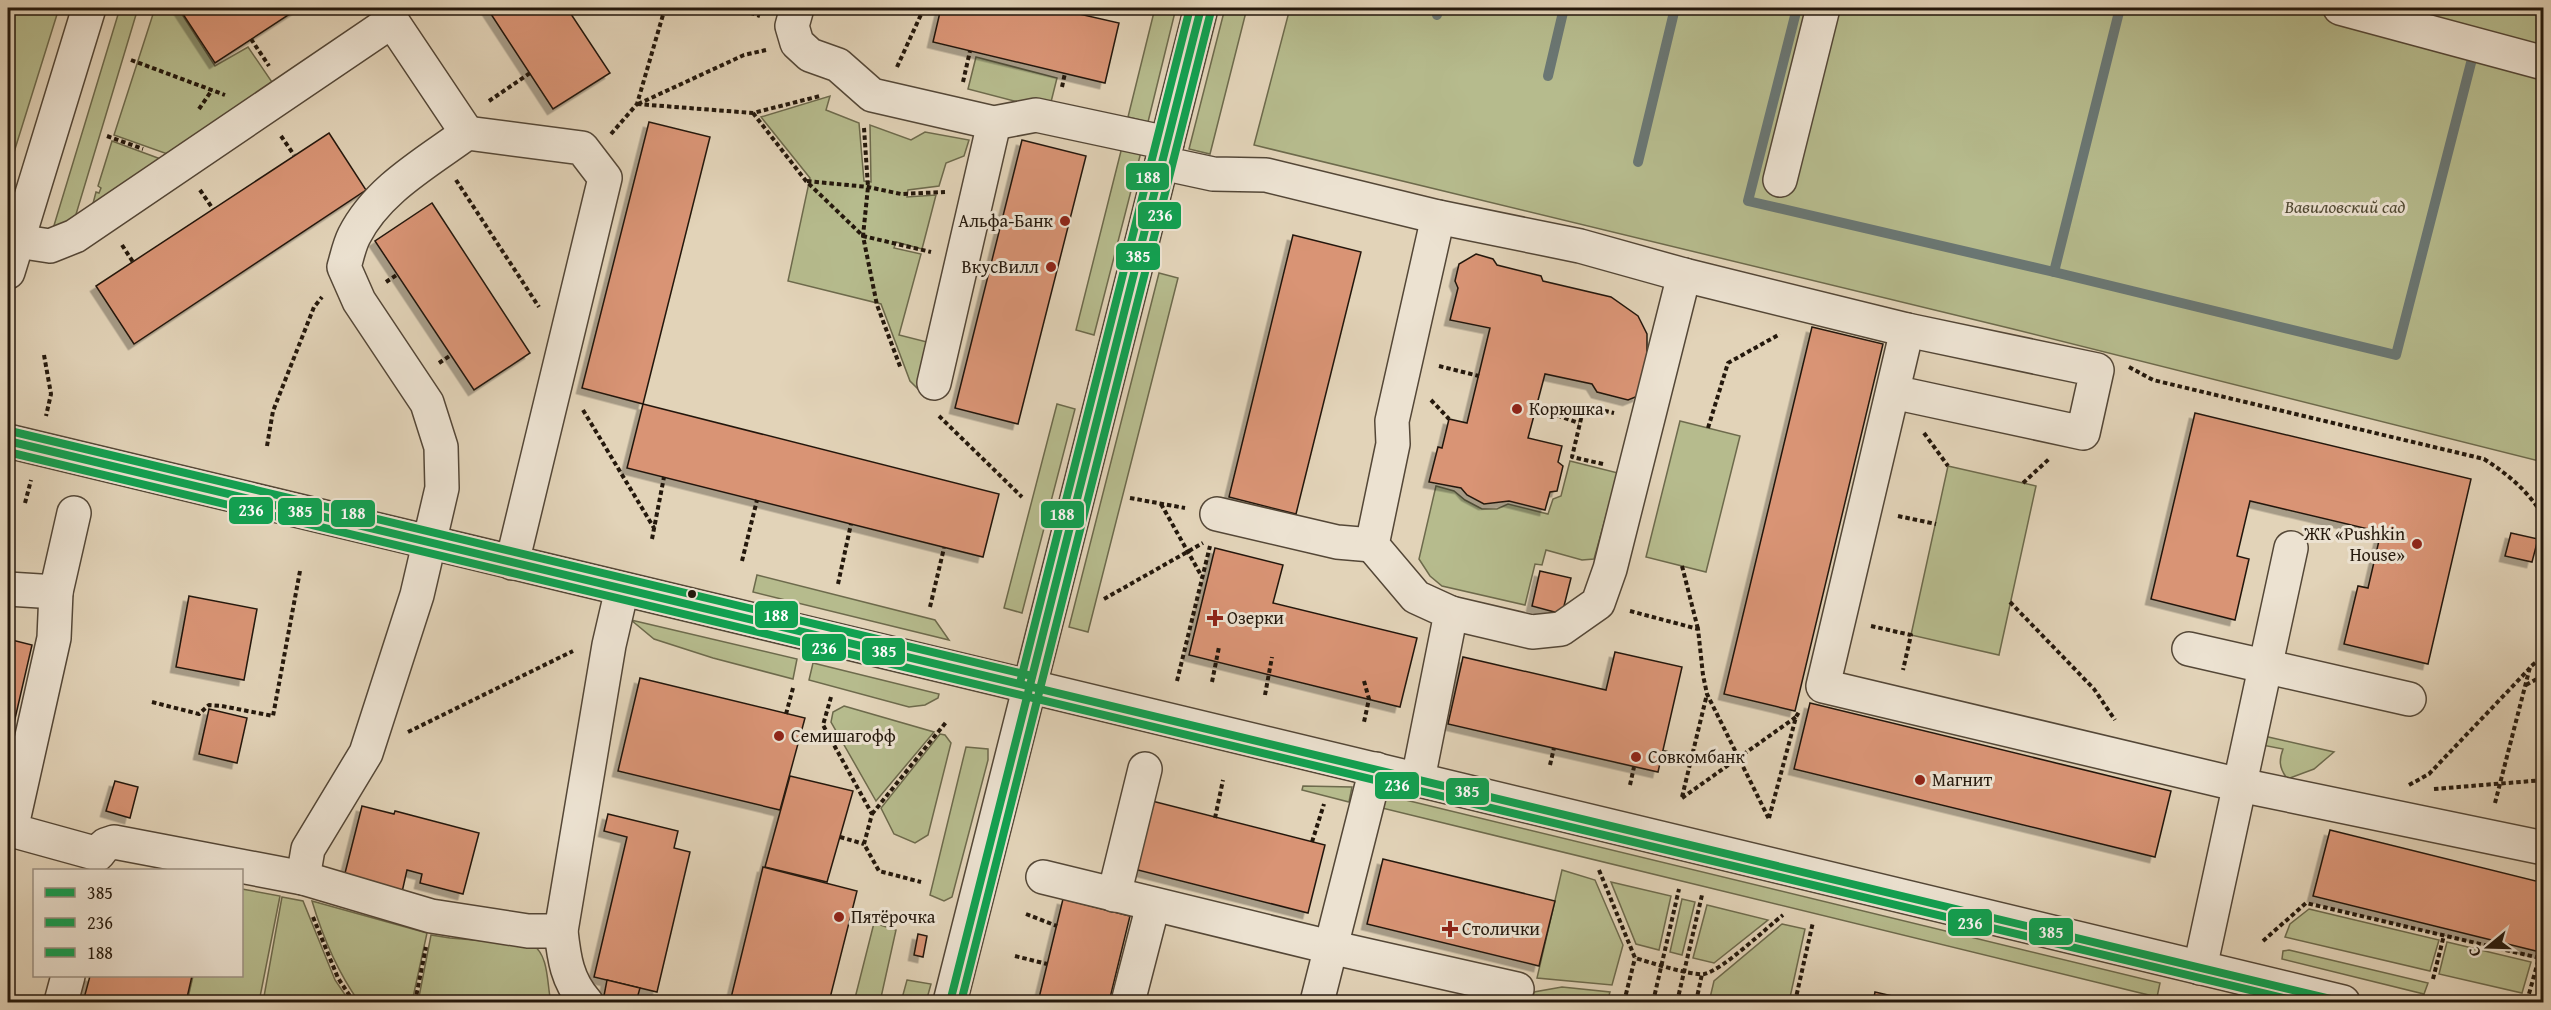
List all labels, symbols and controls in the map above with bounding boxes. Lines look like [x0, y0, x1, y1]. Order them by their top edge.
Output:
line badge: 188 [1125, 162, 1170, 191]
text: 188 [1136, 165, 1160, 189]
park label: Вавиловский сад [2284, 193, 2405, 220]
line badge: 236 [1137, 201, 1182, 230]
text: 236 [1148, 203, 1172, 227]
place label: Альфа-Банк [958, 207, 1054, 234]
marker: Альфа-Банк [1058, 214, 1072, 228]
line badge: 385 [1115, 242, 1161, 271]
text: 385 [1126, 244, 1150, 268]
place label: ВкусВилл [962, 253, 1039, 280]
marker: ВкусВилл [1044, 260, 1058, 274]
place label: Корюшка [1529, 395, 1604, 422]
marker: Корюшка [1510, 402, 1524, 416]
line badge: 236 [228, 496, 274, 525]
line badge: 385 [277, 497, 323, 526]
text: 236 [239, 498, 263, 522]
text: 385 [288, 499, 312, 523]
line badge: 188 [330, 499, 376, 528]
line badge: 188 [1040, 500, 1085, 529]
text: 188 [341, 501, 365, 525]
text: 188 [1050, 502, 1074, 526]
place label: ЖК «Pushkin House» [2303, 520, 2405, 568]
marker: ЖК «Pushkin House» [2410, 537, 2424, 551]
unlabelled marker [686, 588, 698, 600]
line badge: 188 [754, 600, 799, 629]
text: 188 [764, 603, 788, 627]
place label: Озерки [1227, 604, 1284, 631]
marker: Озерки [1208, 611, 1222, 625]
line badge: 236 [801, 633, 847, 662]
text: 236 [812, 636, 836, 660]
line badge: 385 [861, 637, 906, 666]
text: 385 [872, 639, 896, 663]
place label: Семишагофф [791, 722, 896, 749]
marker: Семишагофф [772, 729, 786, 743]
place label: Совкомбанк [1648, 743, 1745, 770]
marker: Совкомбанк [1629, 750, 1643, 764]
place label: Магнит [1932, 766, 1992, 793]
line badge: 236 [1374, 771, 1420, 800]
text: 236 [1385, 773, 1409, 797]
marker: Магнит [1913, 773, 1927, 787]
line badge: 385 [1445, 777, 1490, 806]
text: 385 [1455, 779, 1479, 803]
legend [33, 869, 243, 977]
text: 385 [87, 879, 113, 906]
place label: Пятёрочка [851, 903, 936, 930]
line badge: 236 [1947, 908, 1993, 937]
text: 236 [87, 909, 113, 936]
marker: Пятёрочка [832, 910, 846, 924]
text: 236 [1958, 911, 1982, 935]
place label: Столички [1462, 915, 1540, 942]
line badge: 385 [2028, 917, 2074, 946]
north arrow [2458, 917, 2518, 977]
text: 385 [2039, 920, 2063, 944]
marker: Столички [1443, 922, 1457, 936]
text: 188 [87, 939, 113, 966]
text: С [2461, 944, 2487, 960]

